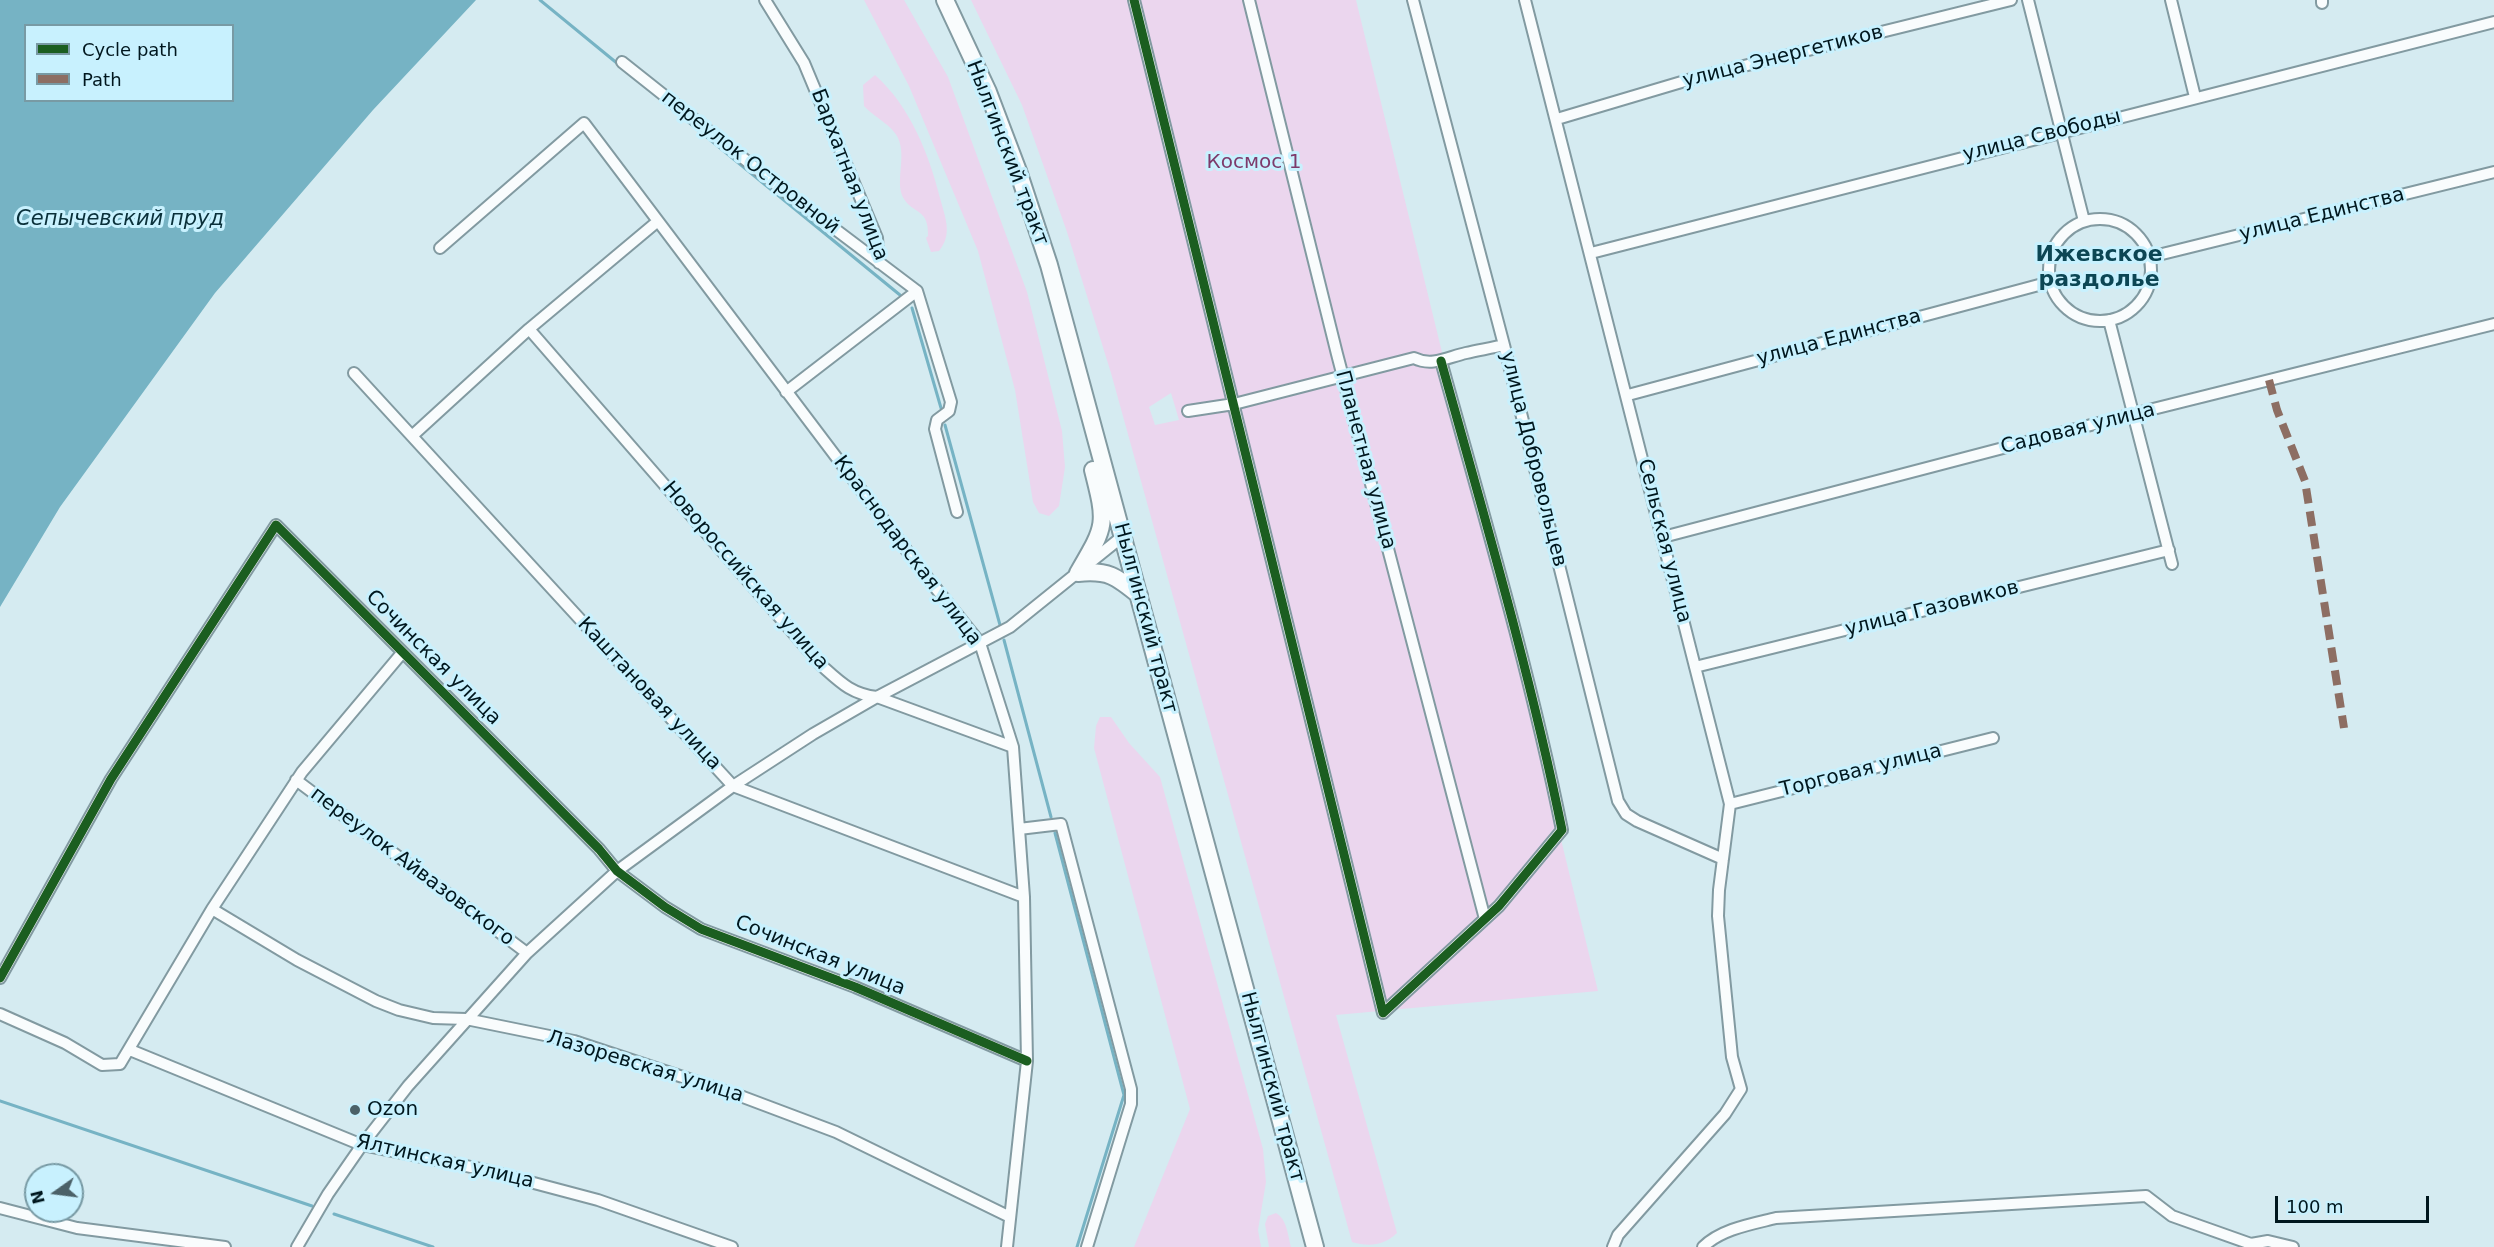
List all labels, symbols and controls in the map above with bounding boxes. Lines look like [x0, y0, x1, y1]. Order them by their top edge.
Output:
street label: улица Энергетиков [1680, 21, 1886, 93]
legend [24, 24, 234, 102]
text: Cycle path [82, 39, 178, 60]
street label: Нылгинский тракт [961, 57, 1053, 249]
text: Path [82, 69, 122, 90]
street label: переулок Островной [656, 86, 844, 240]
street label: Бархатная улица [805, 86, 893, 264]
street label: улица Свободы [1960, 105, 2124, 167]
park label: Космос 1 [1207, 151, 1301, 175]
street label: улица Единства [2237, 183, 2407, 247]
water label: Сепычевский пруд [16, 207, 224, 233]
district label: Ижевское раздолье [2035, 242, 2163, 294]
street label: улица Единства [1754, 305, 1924, 371]
street label: улица Добровольцев [1495, 349, 1571, 569]
street label: Планетная улица [1330, 368, 1400, 552]
street label: Садовая улица [1998, 398, 2158, 460]
street label: Краснодарская улица [828, 451, 986, 651]
street label: Сельская улица [1632, 457, 1696, 625]
street label: Новороссийская улица [657, 477, 833, 675]
street label: Нылгинский тракт [1108, 520, 1182, 716]
street label: улица Газовиков [1843, 576, 2021, 642]
street label: Сочинская улица [360, 585, 506, 731]
street label: Каштановая улица [572, 613, 726, 775]
street label: Торговая улица [1778, 739, 1944, 803]
street label: переулок Айвазовского [305, 782, 519, 952]
street label: Сочинская улица [731, 911, 909, 1001]
street label: Нылгинский тракт [1235, 989, 1309, 1185]
street label: Лазоревская улица [544, 1026, 746, 1108]
place label: Ozon [367, 1098, 418, 1122]
marker: Ozon [348, 1103, 362, 1117]
street label: Ялтинская улица [354, 1130, 536, 1194]
north arrow [24, 1163, 84, 1223]
scale bar [2278, 1184, 2432, 1222]
text: N [27, 1188, 49, 1206]
text: 100 m [2286, 1196, 2344, 1217]

